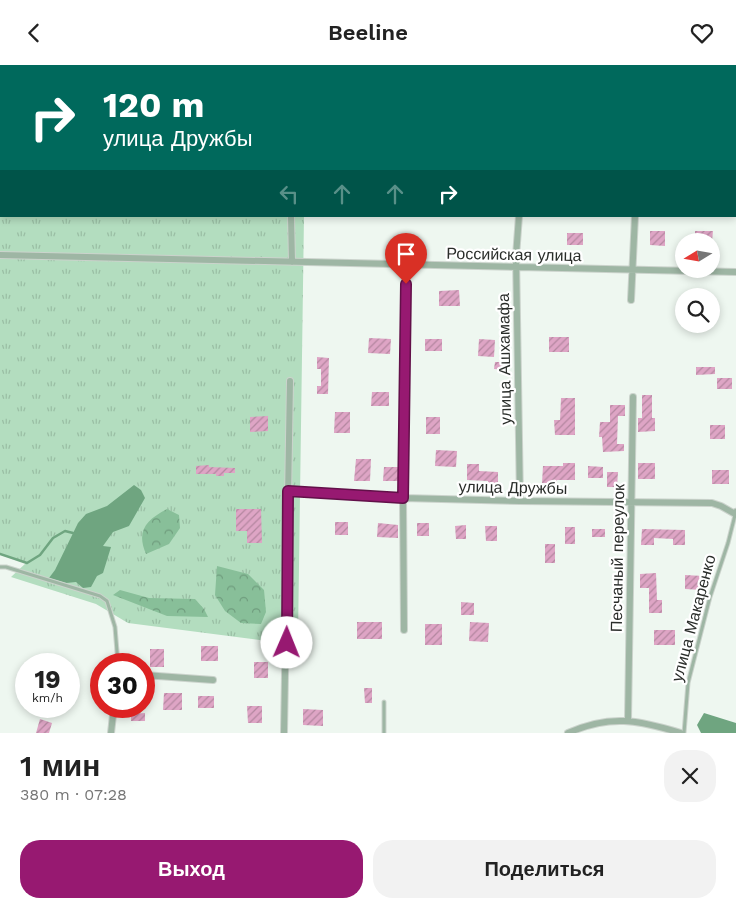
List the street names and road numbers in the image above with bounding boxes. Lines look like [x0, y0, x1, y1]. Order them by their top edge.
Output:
street label: Российская улица [446, 244, 582, 265]
street label: улица Ашхамафа [494, 293, 515, 425]
street label: улица Дружбы [458, 477, 568, 498]
street label: Песчаный переулок [607, 483, 628, 632]
street label: улица Макаренко [667, 552, 720, 684]

